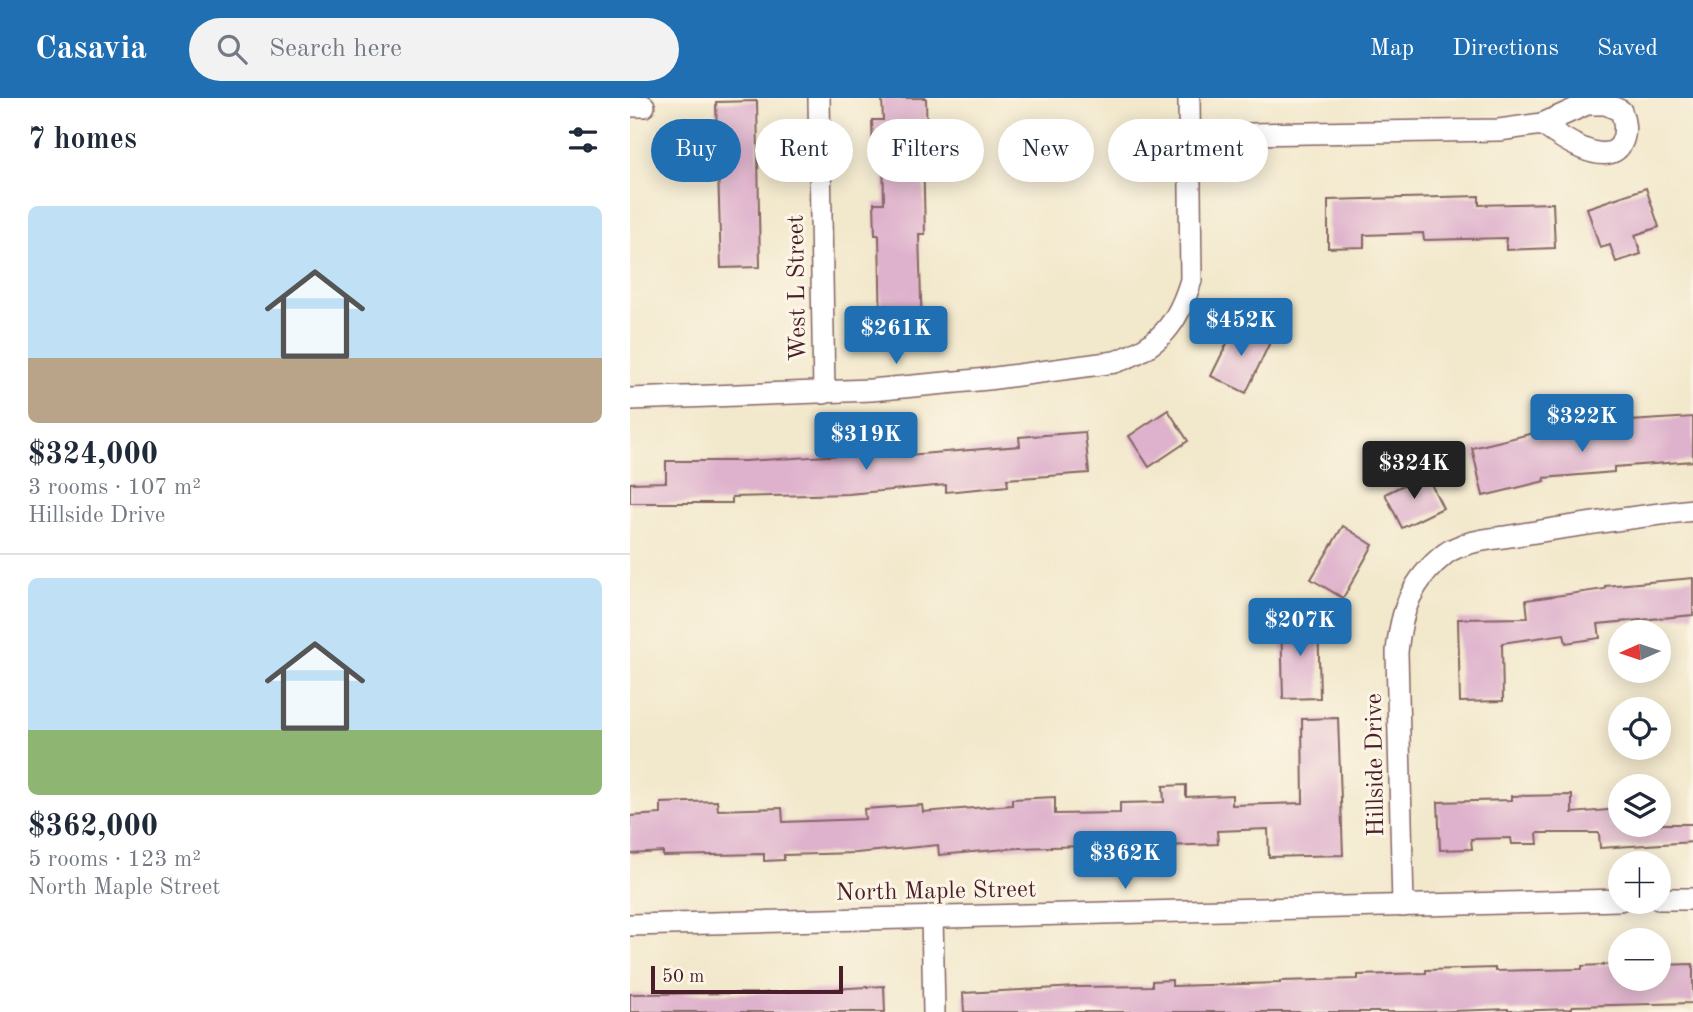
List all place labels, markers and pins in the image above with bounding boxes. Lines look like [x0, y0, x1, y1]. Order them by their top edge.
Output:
pin: $452K [1192, 299, 1290, 358]
pin: $261K [847, 306, 945, 366]
pin: $322K [1533, 394, 1631, 454]
pin: $319K [817, 412, 915, 472]
pin: $324K [1365, 442, 1463, 501]
pin: $207K [1251, 598, 1349, 658]
pin: $362K [1076, 832, 1174, 891]

